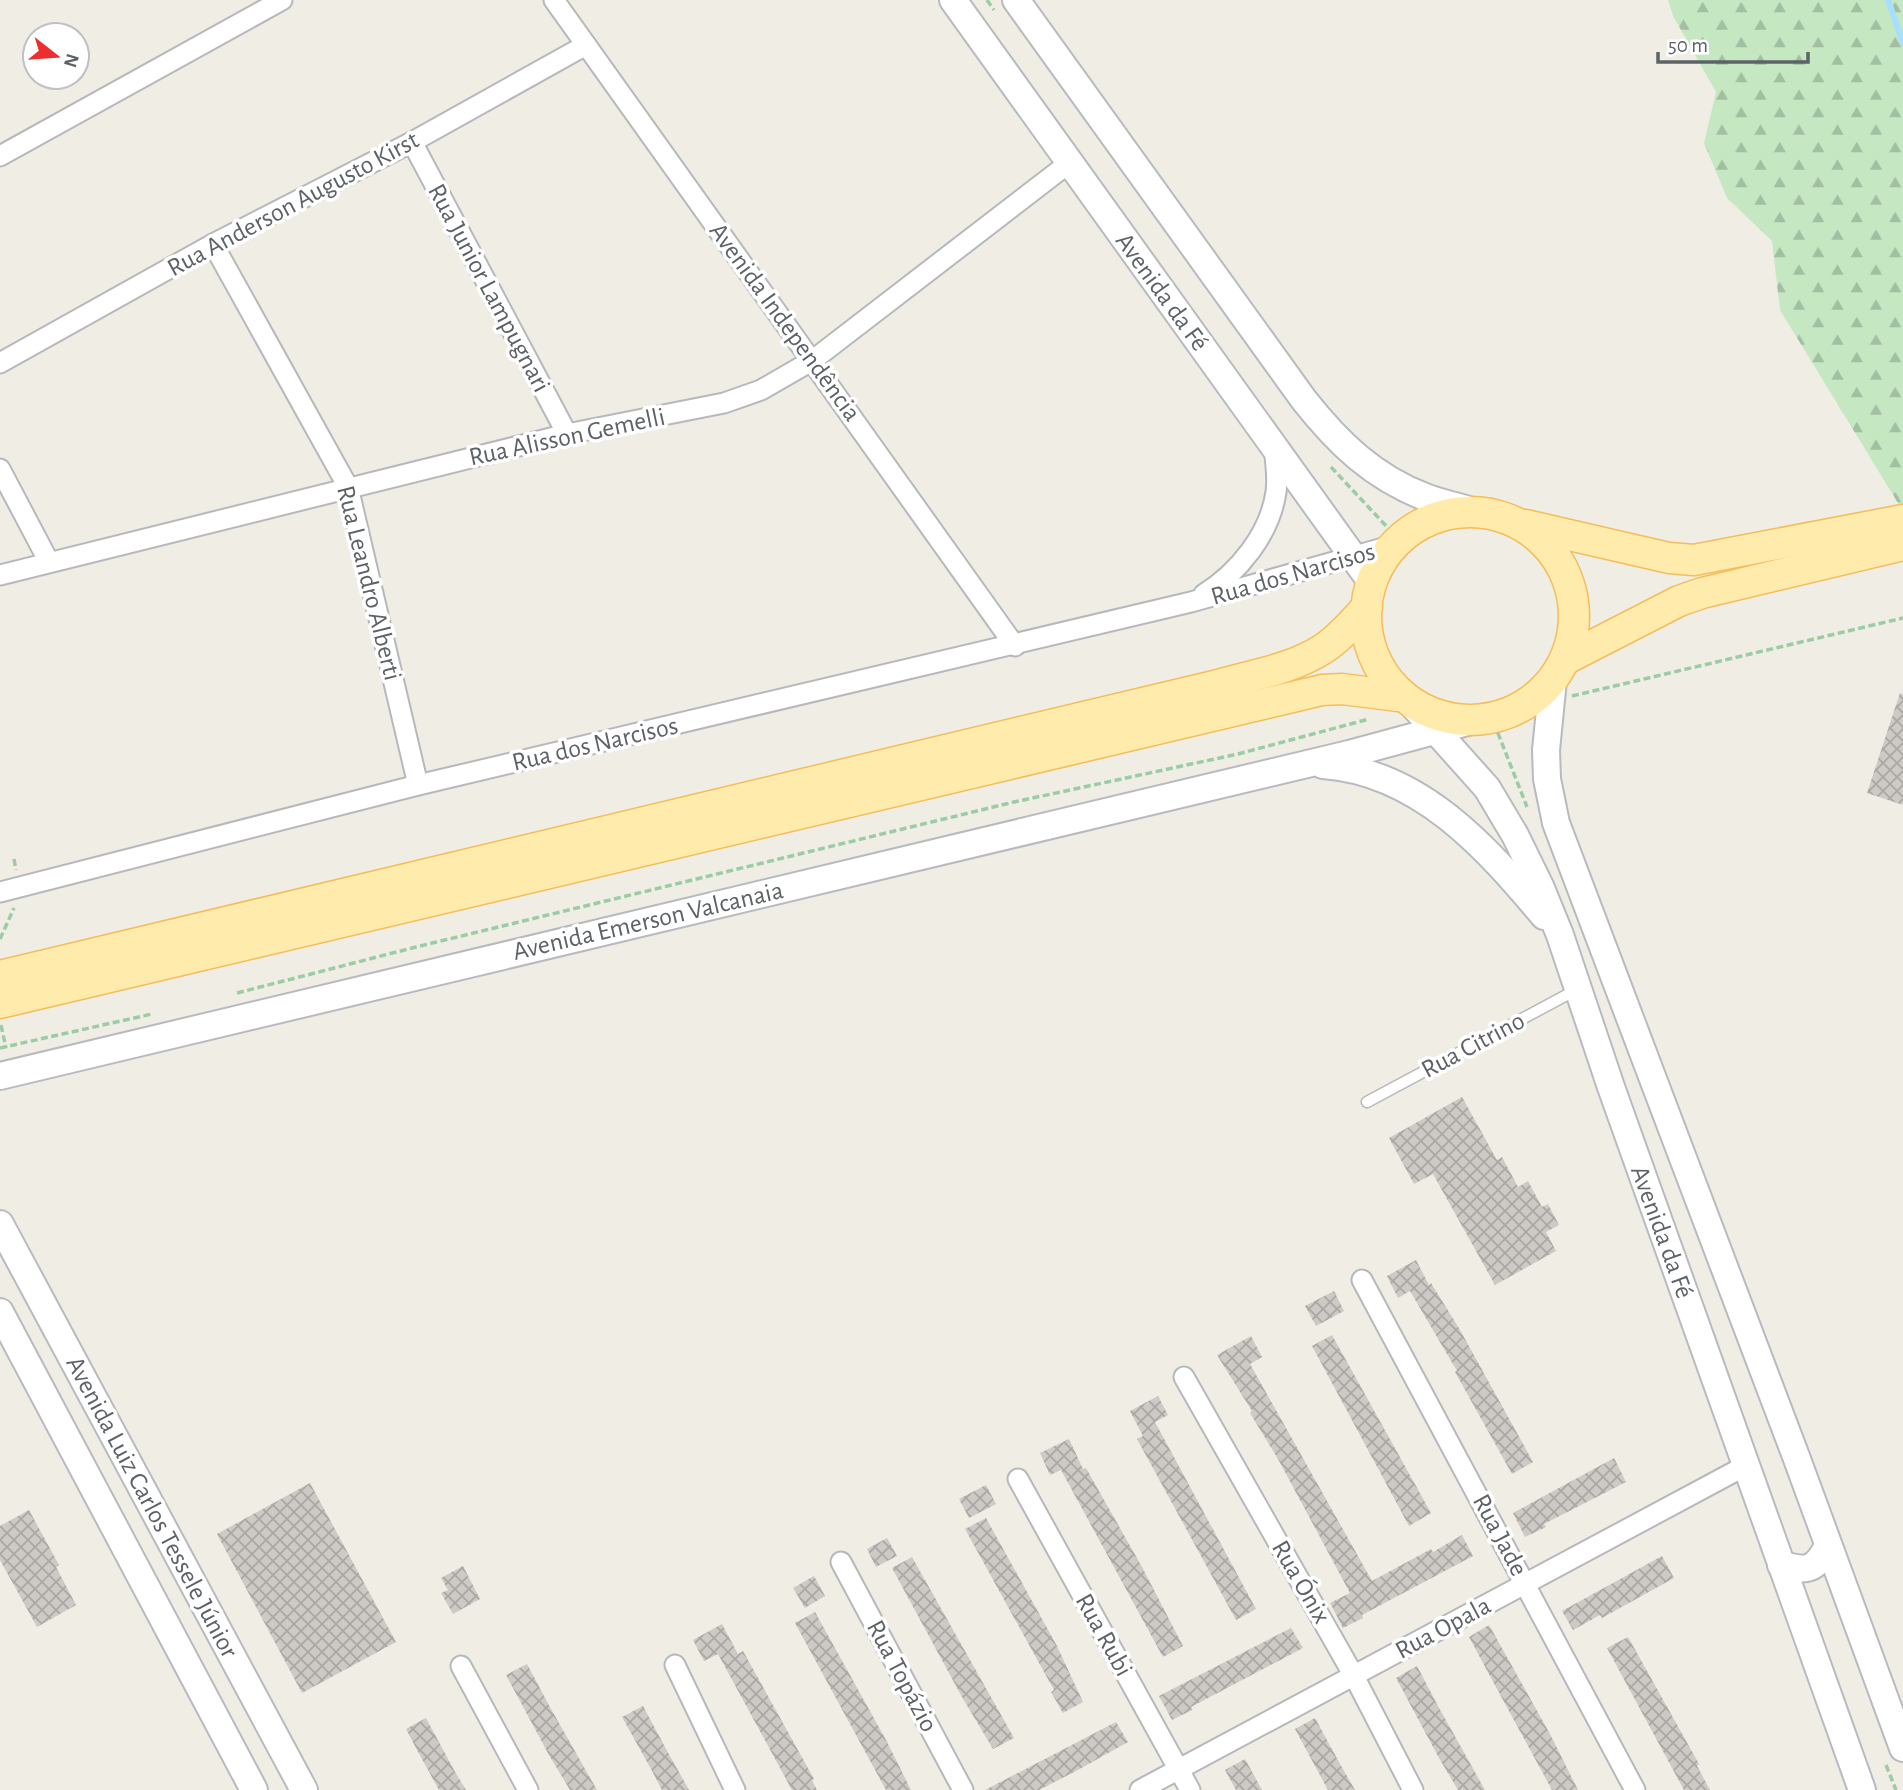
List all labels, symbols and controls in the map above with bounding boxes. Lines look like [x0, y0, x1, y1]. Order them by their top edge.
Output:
north arrow [21, 21, 91, 91]
scale bar [1658, 21, 1808, 65]
text: 50 m [1668, 35, 1708, 56]
text: N [60, 51, 82, 70]
street label: Rua Anderson Augusto Kirst [163, 127, 423, 281]
street label: Rua Junior Lampugnari [423, 180, 555, 396]
street label: Avenida Independência [705, 218, 865, 426]
street label: Avenida da Fé [1111, 228, 1213, 356]
street label: Rua Alisson Gemelli [467, 404, 667, 470]
street label: Rua Leandro Alberti [332, 483, 406, 683]
street label: Rua dos Narcisos [1208, 538, 1378, 610]
street label: Rua dos Narcisos [510, 712, 680, 776]
street label: Avenida Emerson Valcanaia [510, 877, 786, 965]
street label: Rua Citrino [1417, 1007, 1529, 1083]
street label: Avenida da Fé [1626, 1162, 1698, 1302]
street label: Avenida Luiz Carlos Tessele Júnior [61, 1352, 243, 1662]
street label: Rua Jade [1468, 1490, 1532, 1580]
street label: Rua Ónix [1267, 1535, 1337, 1628]
street label: Rua Rubi [1071, 1589, 1137, 1681]
street label: Rua Opala [1391, 1592, 1495, 1664]
street label: Rua Topázio [862, 1616, 942, 1736]

